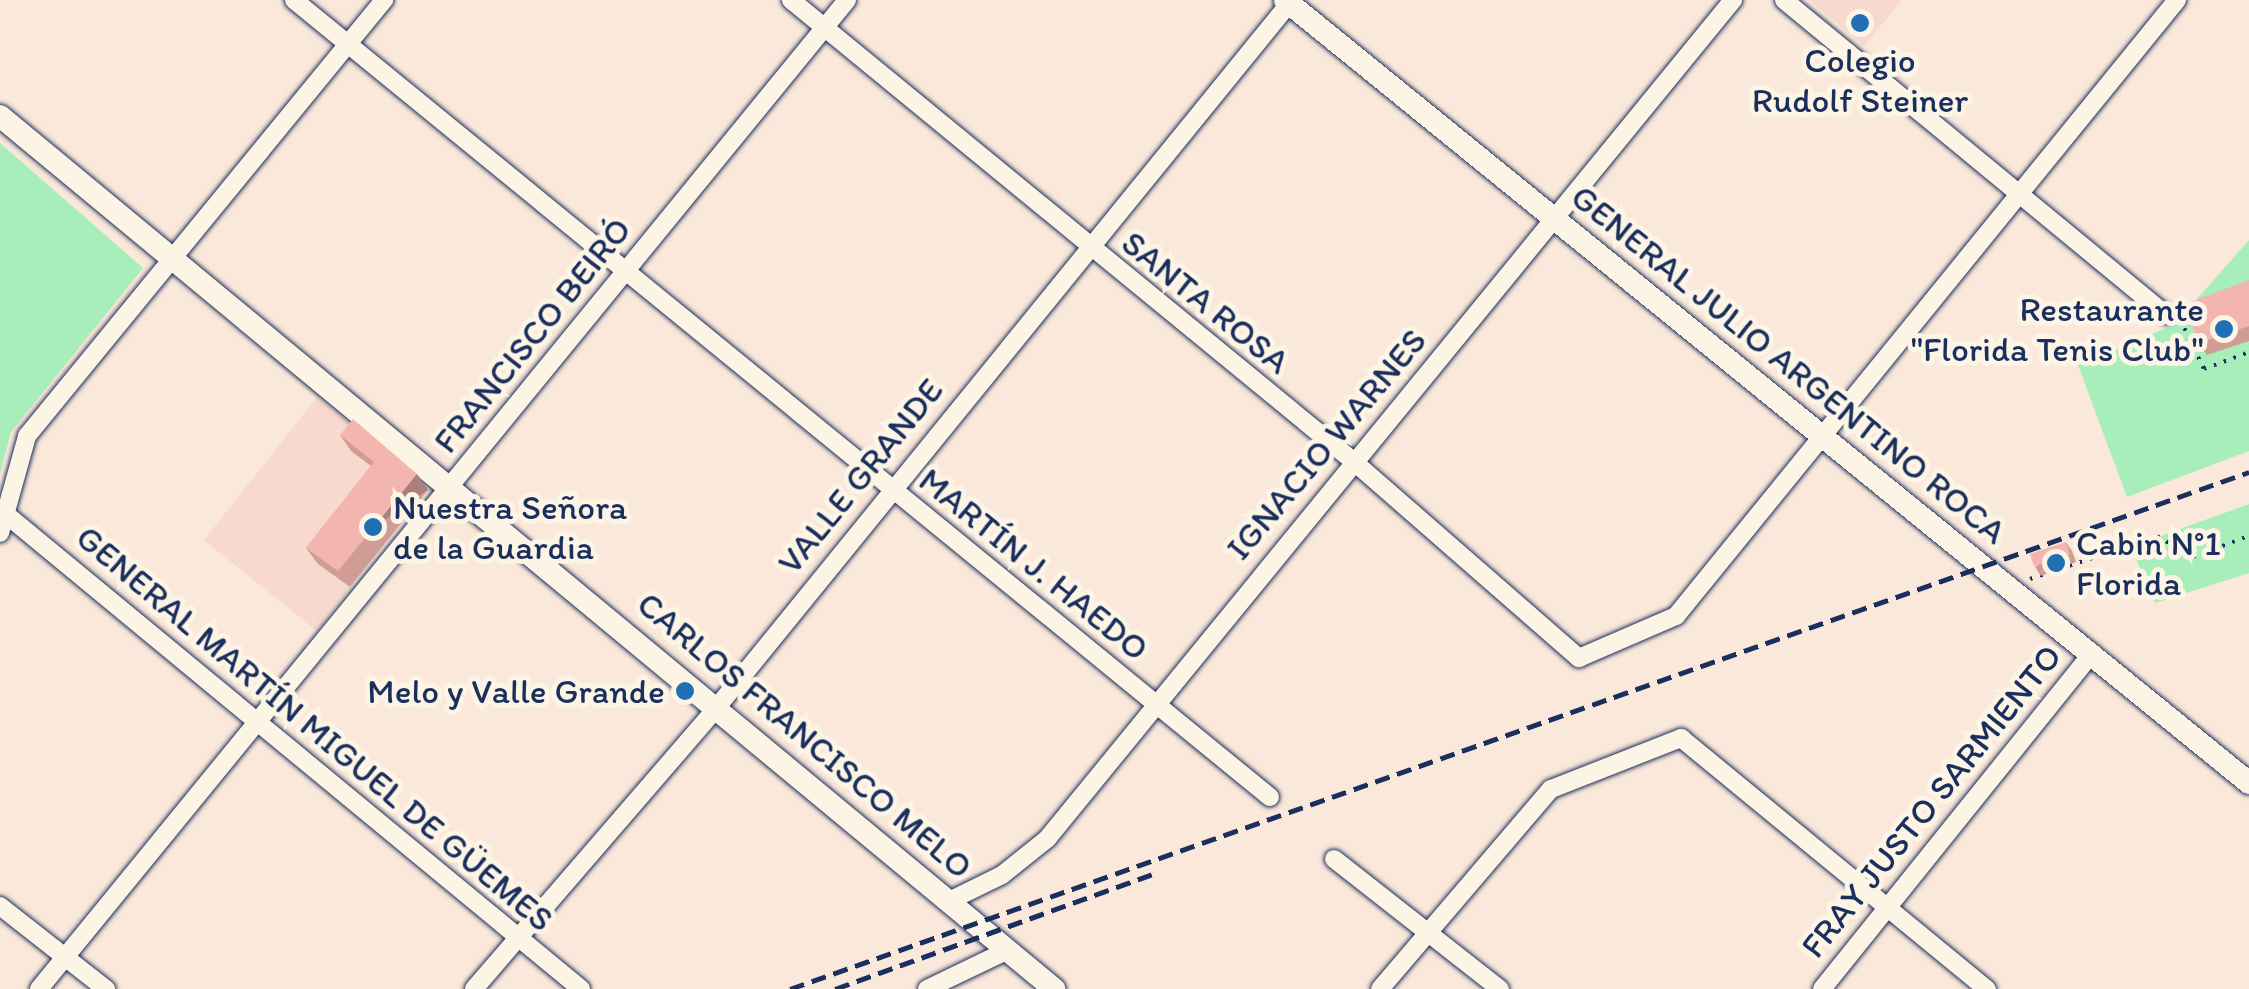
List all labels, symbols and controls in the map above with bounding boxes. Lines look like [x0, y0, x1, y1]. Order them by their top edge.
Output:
marker: Colegio Rudolf Steiner [1849, 12, 1871, 34]
place label: Colegio Rudolf Steiner [1752, 39, 1968, 121]
street label: GENERAL JULIO ARGENTINO ROCA [1563, 175, 2015, 553]
street label: FRANCISCO BEIRÓ [424, 209, 640, 461]
street label: SANTA ROSA [1113, 221, 1299, 383]
place label: Restaurante "Florida Tenis Club" [1910, 288, 2204, 370]
marker: Restaurante "Florida Tenis Club" [2213, 318, 2235, 340]
street label: IGNACIO WARNES [1217, 320, 1435, 568]
street label: VALLE GRANDE [768, 370, 952, 582]
street label: MARTÍN J. HAEDO [911, 459, 1157, 669]
place label: Nuestra Señora de la Guardia [393, 486, 627, 568]
street label: GENERAL MARTÍN MIGUEL DE GÜEMES [68, 516, 562, 940]
marker: Nuestra Señora de la Guardia [362, 516, 384, 538]
place label: Cabin N°1 Florida [2076, 522, 2221, 604]
marker: Cabin N°1 Florida [2045, 552, 2067, 574]
street label: CARLOS FRANCISCO MELO [631, 584, 979, 886]
street label: FRAY JUSTO SARMIENTO [1792, 636, 2070, 966]
place label: Melo y Valle Grande [369, 670, 665, 712]
marker: Melo y Valle Grande [674, 680, 696, 702]

